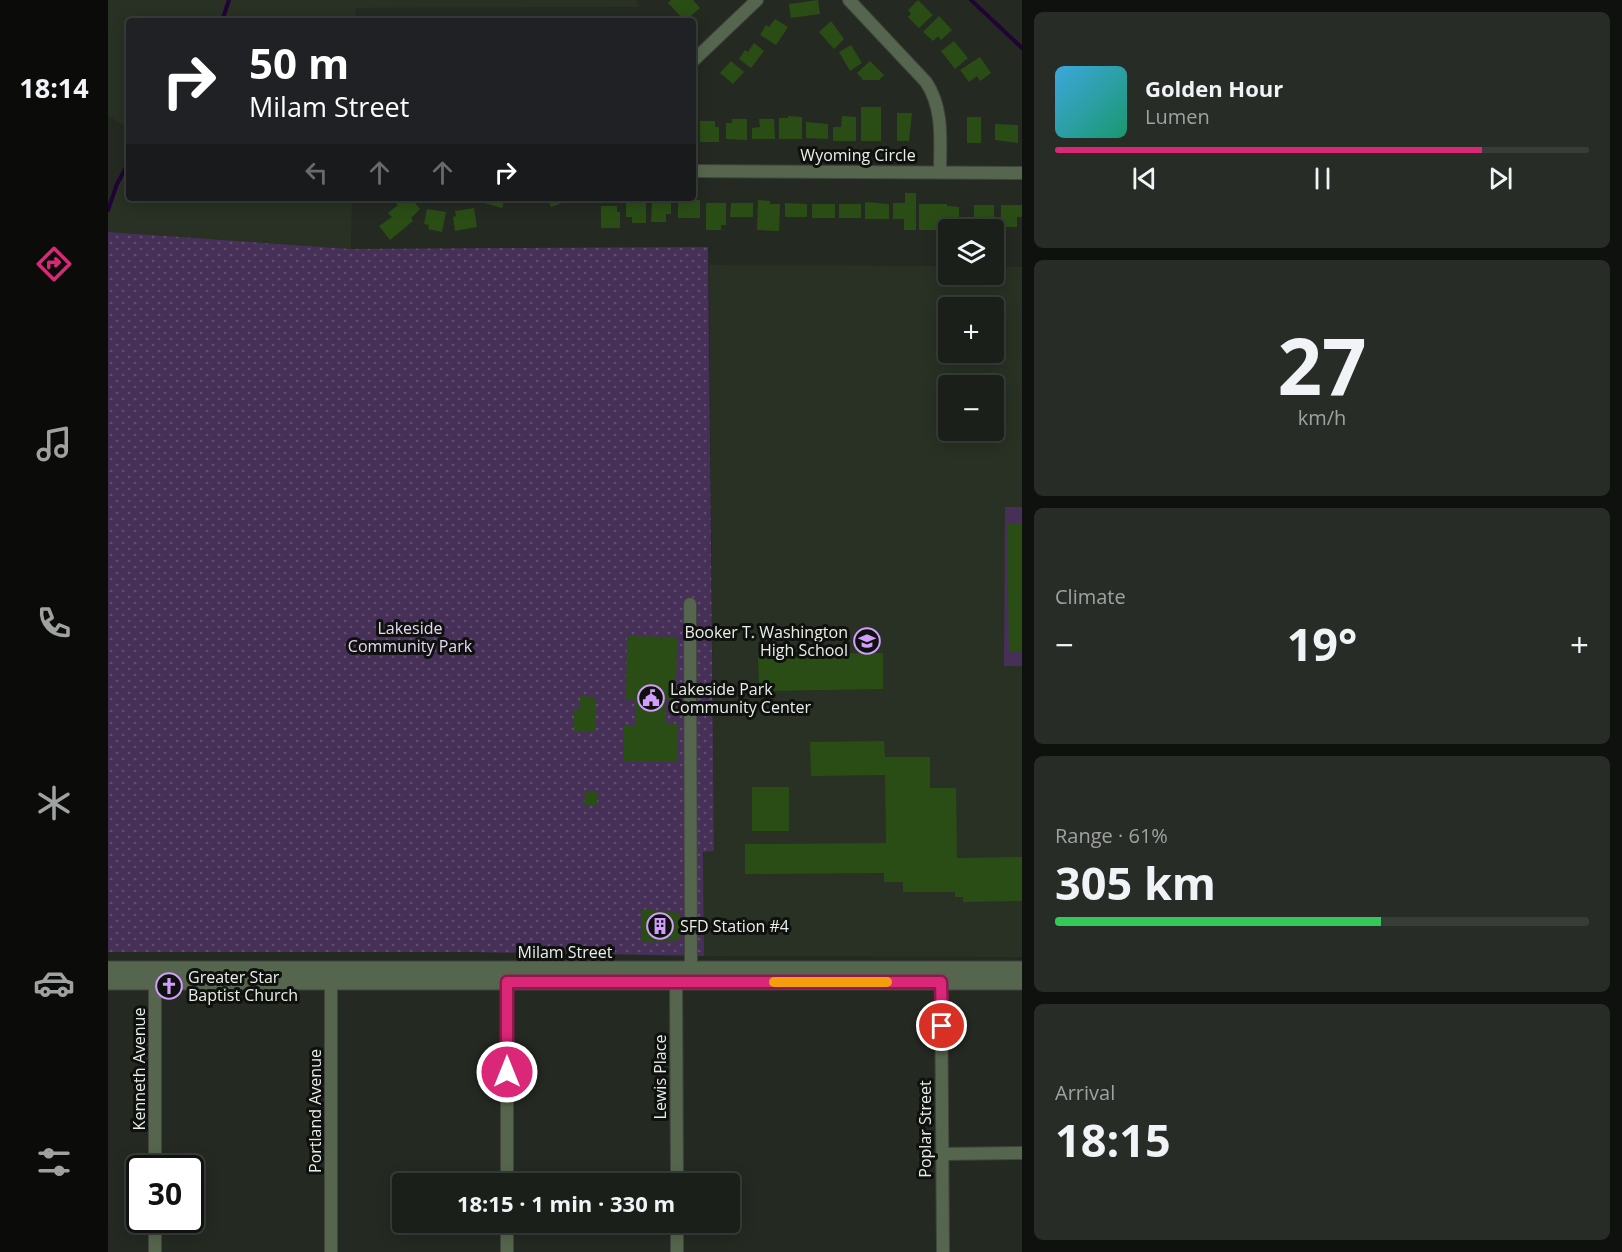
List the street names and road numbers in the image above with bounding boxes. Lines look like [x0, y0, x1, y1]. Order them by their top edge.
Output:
street label: Wyoming Circle [800, 144, 916, 166]
street label: Milam Street [517, 941, 613, 963]
street label: Kenneth Avenue [128, 1008, 150, 1130]
street label: Lewis Place [649, 1035, 671, 1119]
street label: Portland Avenue [304, 1049, 326, 1173]
street label: Poplar Street [914, 1080, 936, 1178]

